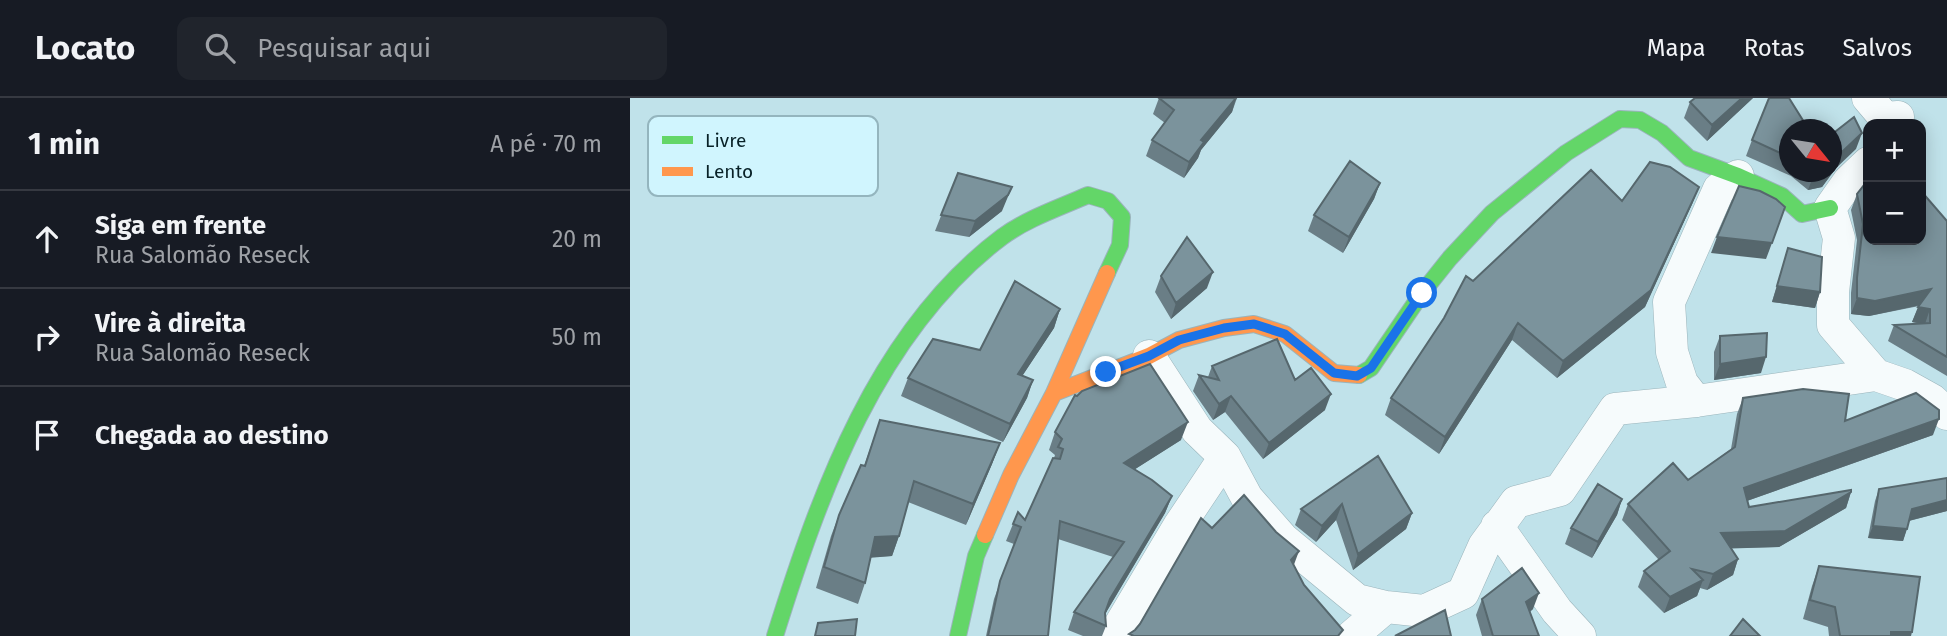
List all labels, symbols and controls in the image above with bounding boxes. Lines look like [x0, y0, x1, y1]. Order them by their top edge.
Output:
search box [177, 17, 667, 80]
text: Locato [35, 28, 135, 68]
icon: search [201, 29, 239, 67]
text: Pesquisar aqui [257, 33, 431, 64]
text: Mapa [1647, 34, 1706, 62]
text: Rotas [1744, 34, 1804, 62]
text: Salvos [1842, 34, 1912, 62]
legend [648, 116, 878, 196]
north arrow [1779, 119, 1842, 182]
map controls [1863, 119, 1926, 245]
button: + [1863, 119, 1926, 182]
text: 1 min [28, 126, 100, 162]
text: Livre [705, 129, 746, 152]
text: A pé · 70 m [490, 130, 602, 158]
text: Lento [705, 160, 753, 183]
button: − [1863, 182, 1926, 245]
text: Siga em frente [95, 210, 266, 241]
icon: ahead [28, 220, 66, 258]
text: 20 m [552, 225, 602, 253]
text: Rua Salomão Reseck [95, 241, 310, 269]
route start [1406, 277, 1437, 308]
text: Vire à direita [95, 308, 246, 339]
icon: right [28, 318, 66, 356]
text: 50 m [552, 323, 602, 351]
text: Rua Salomão Reseck [95, 339, 310, 367]
route end [1090, 356, 1121, 387]
icon: arrive [28, 416, 66, 454]
text: Chegada ao destino [95, 420, 329, 451]

